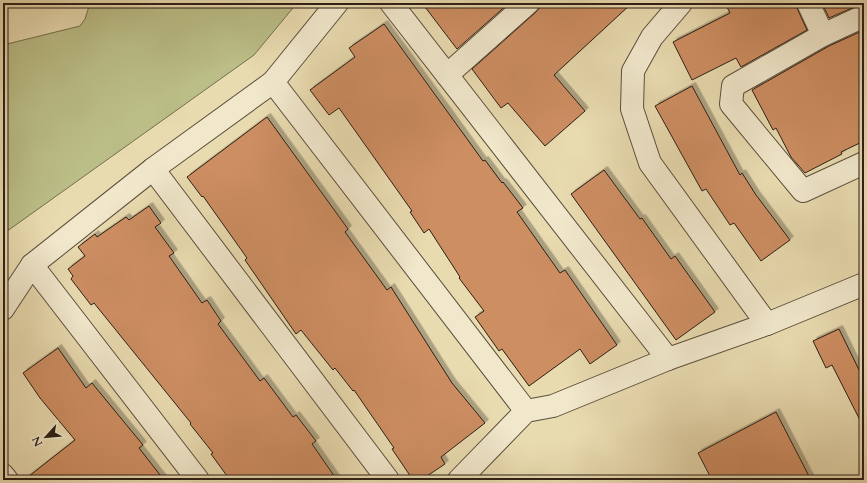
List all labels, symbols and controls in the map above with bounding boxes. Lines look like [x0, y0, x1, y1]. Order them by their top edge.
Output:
north arrow [26, 417, 66, 457]
text: N [28, 433, 46, 449]

